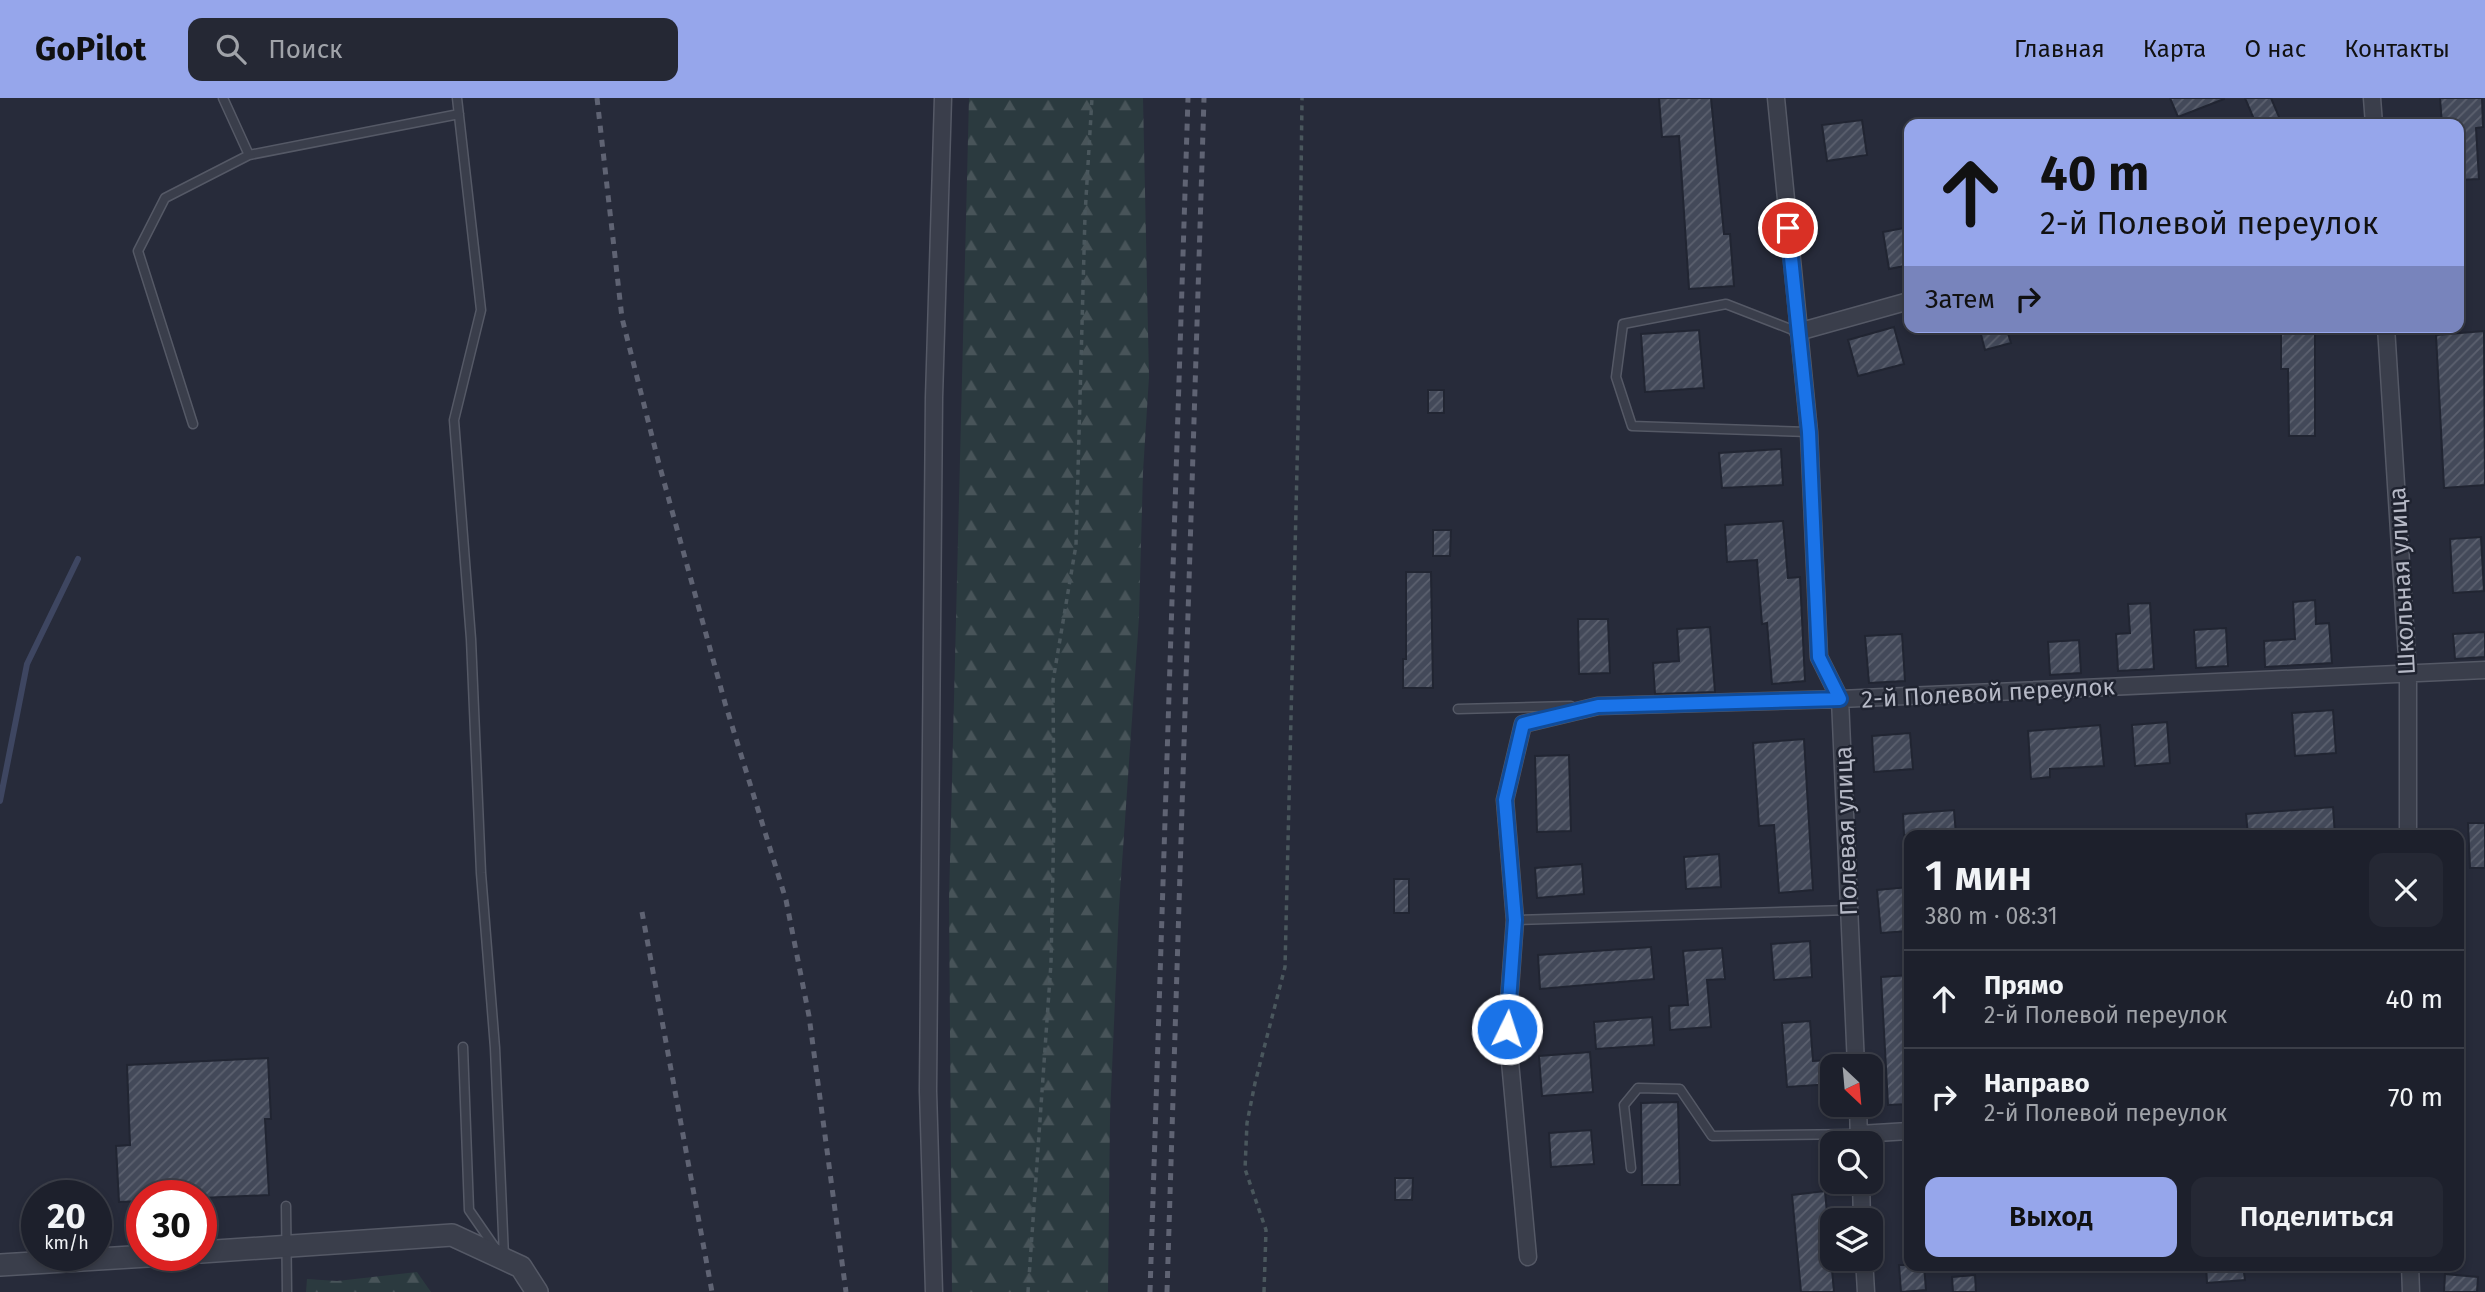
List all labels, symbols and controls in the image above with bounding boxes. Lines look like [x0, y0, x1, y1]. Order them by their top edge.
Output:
search box [188, 18, 678, 81]
text: GoPilot [35, 29, 146, 69]
icon: search [212, 30, 250, 68]
text: Поиск [268, 34, 343, 65]
text: Главная [2014, 35, 2105, 63]
text: Карта [2143, 35, 2206, 63]
text: О нас [2244, 35, 2306, 63]
text: Контакты [2344, 35, 2450, 63]
text: 40 m [2040, 144, 2149, 203]
icon: ahead [1925, 147, 2016, 238]
pin [1758, 198, 1818, 258]
text: 2-й Полевой переулок [2040, 204, 2378, 242]
icon: arrive [1769, 209, 1807, 247]
icon: right [2009, 280, 2047, 318]
text: Затем [1925, 284, 1995, 315]
street label: Школьная улица [2383, 486, 2421, 676]
street label: 2-й Полевой переулок [1861, 672, 2116, 714]
street label: Полевая улица [1829, 746, 1863, 916]
text: 1 мин [1925, 851, 2032, 901]
button: close [2369, 853, 2443, 927]
text: 380 m · 08:31 [1925, 902, 2058, 930]
text: Прямо [1984, 970, 2064, 1001]
icon: ahead [1925, 980, 1963, 1018]
text: 40 m [2385, 984, 2443, 1015]
position arrow [1470, 992, 1544, 1066]
text: 2-й Полевой переулок [1984, 1001, 2227, 1029]
north arrow [1820, 1054, 1883, 1116]
map controls [1820, 1054, 1883, 1271]
text: Направо [1984, 1068, 2090, 1099]
icon: right [1925, 1078, 1963, 1116]
text: 70 m [2388, 1082, 2443, 1113]
text: 2-й Полевой переулок [1984, 1099, 2227, 1127]
button: search [1820, 1131, 1883, 1194]
button: Выход [1925, 1177, 2177, 1257]
button: Поделиться [2191, 1177, 2443, 1257]
speed limit sign: 30 [126, 1180, 217, 1271]
text: 20 [47, 1195, 86, 1237]
button: layers [1820, 1208, 1883, 1271]
text: km/h [44, 1232, 89, 1254]

